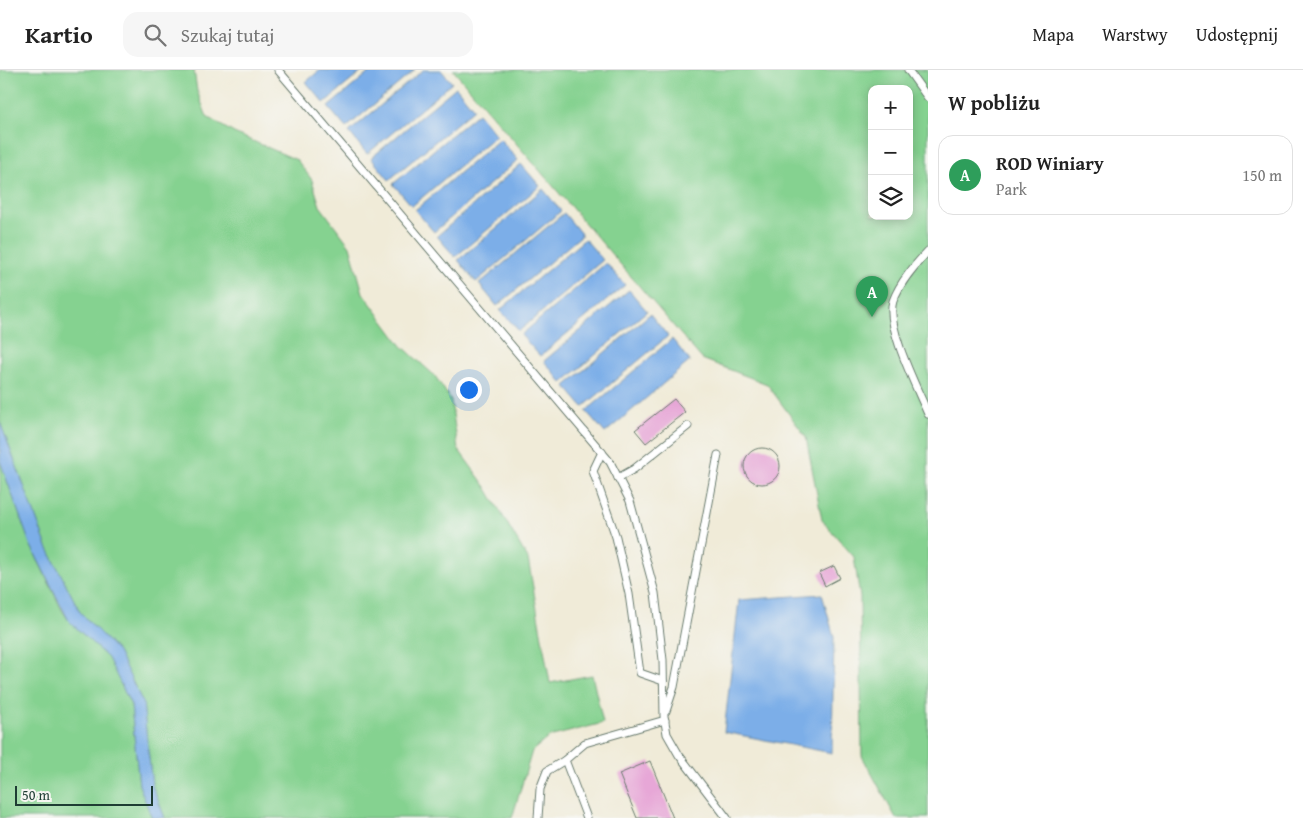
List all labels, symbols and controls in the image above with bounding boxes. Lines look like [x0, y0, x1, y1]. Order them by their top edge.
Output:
search box [123, 12, 473, 57]
text: Kartio [25, 17, 93, 52]
icon: search [141, 21, 169, 49]
text: Szukaj tutaj [181, 21, 274, 49]
text: Mapa [1032, 21, 1074, 48]
text: Warstwy [1102, 21, 1168, 48]
text: Udostępnij [1196, 21, 1278, 48]
map controls [868, 85, 913, 220]
button: + [868, 85, 913, 130]
text: W pobliżu [948, 87, 1040, 118]
button: − [868, 130, 913, 175]
text: ROD Winiary [996, 149, 1104, 177]
text: A [960, 163, 970, 187]
text: 150 m [1242, 163, 1282, 187]
button: layers [868, 175, 913, 220]
text: Park [996, 177, 1027, 201]
pin: A [856, 276, 888, 317]
your location [456, 377, 482, 403]
scale bar [15, 783, 152, 806]
text: 50 m [22, 785, 50, 805]

